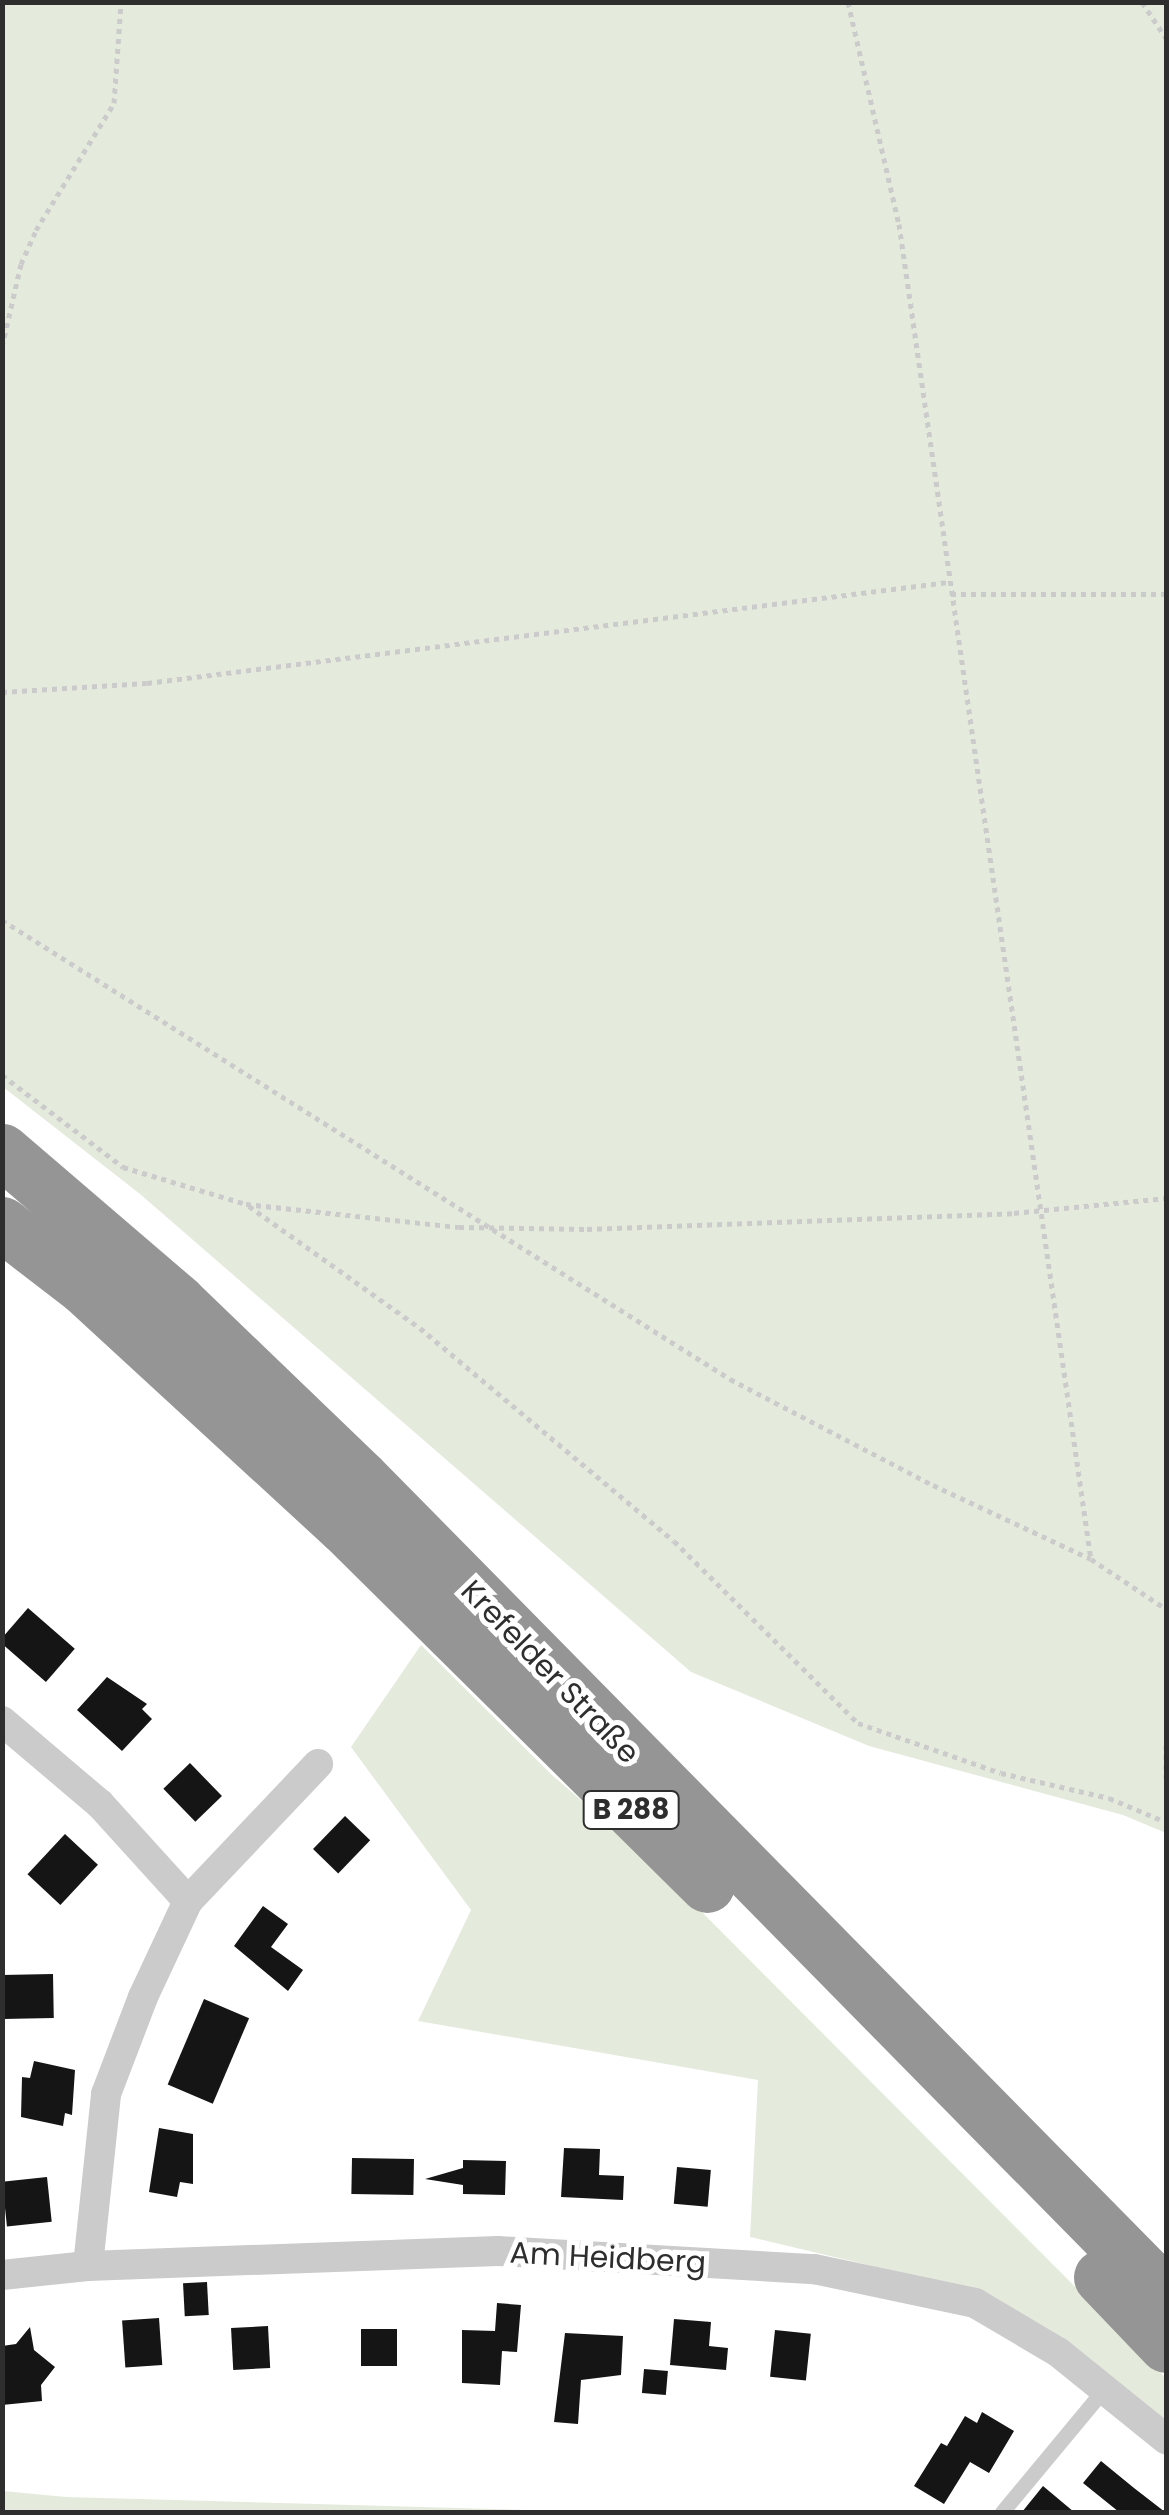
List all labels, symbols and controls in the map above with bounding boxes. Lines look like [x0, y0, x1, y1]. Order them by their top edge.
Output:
street label: Krefelder Straße [453, 1573, 647, 1771]
road number: B 288 [581, 1787, 681, 1833]
street label: Am Heidberg [509, 2235, 707, 2281]

